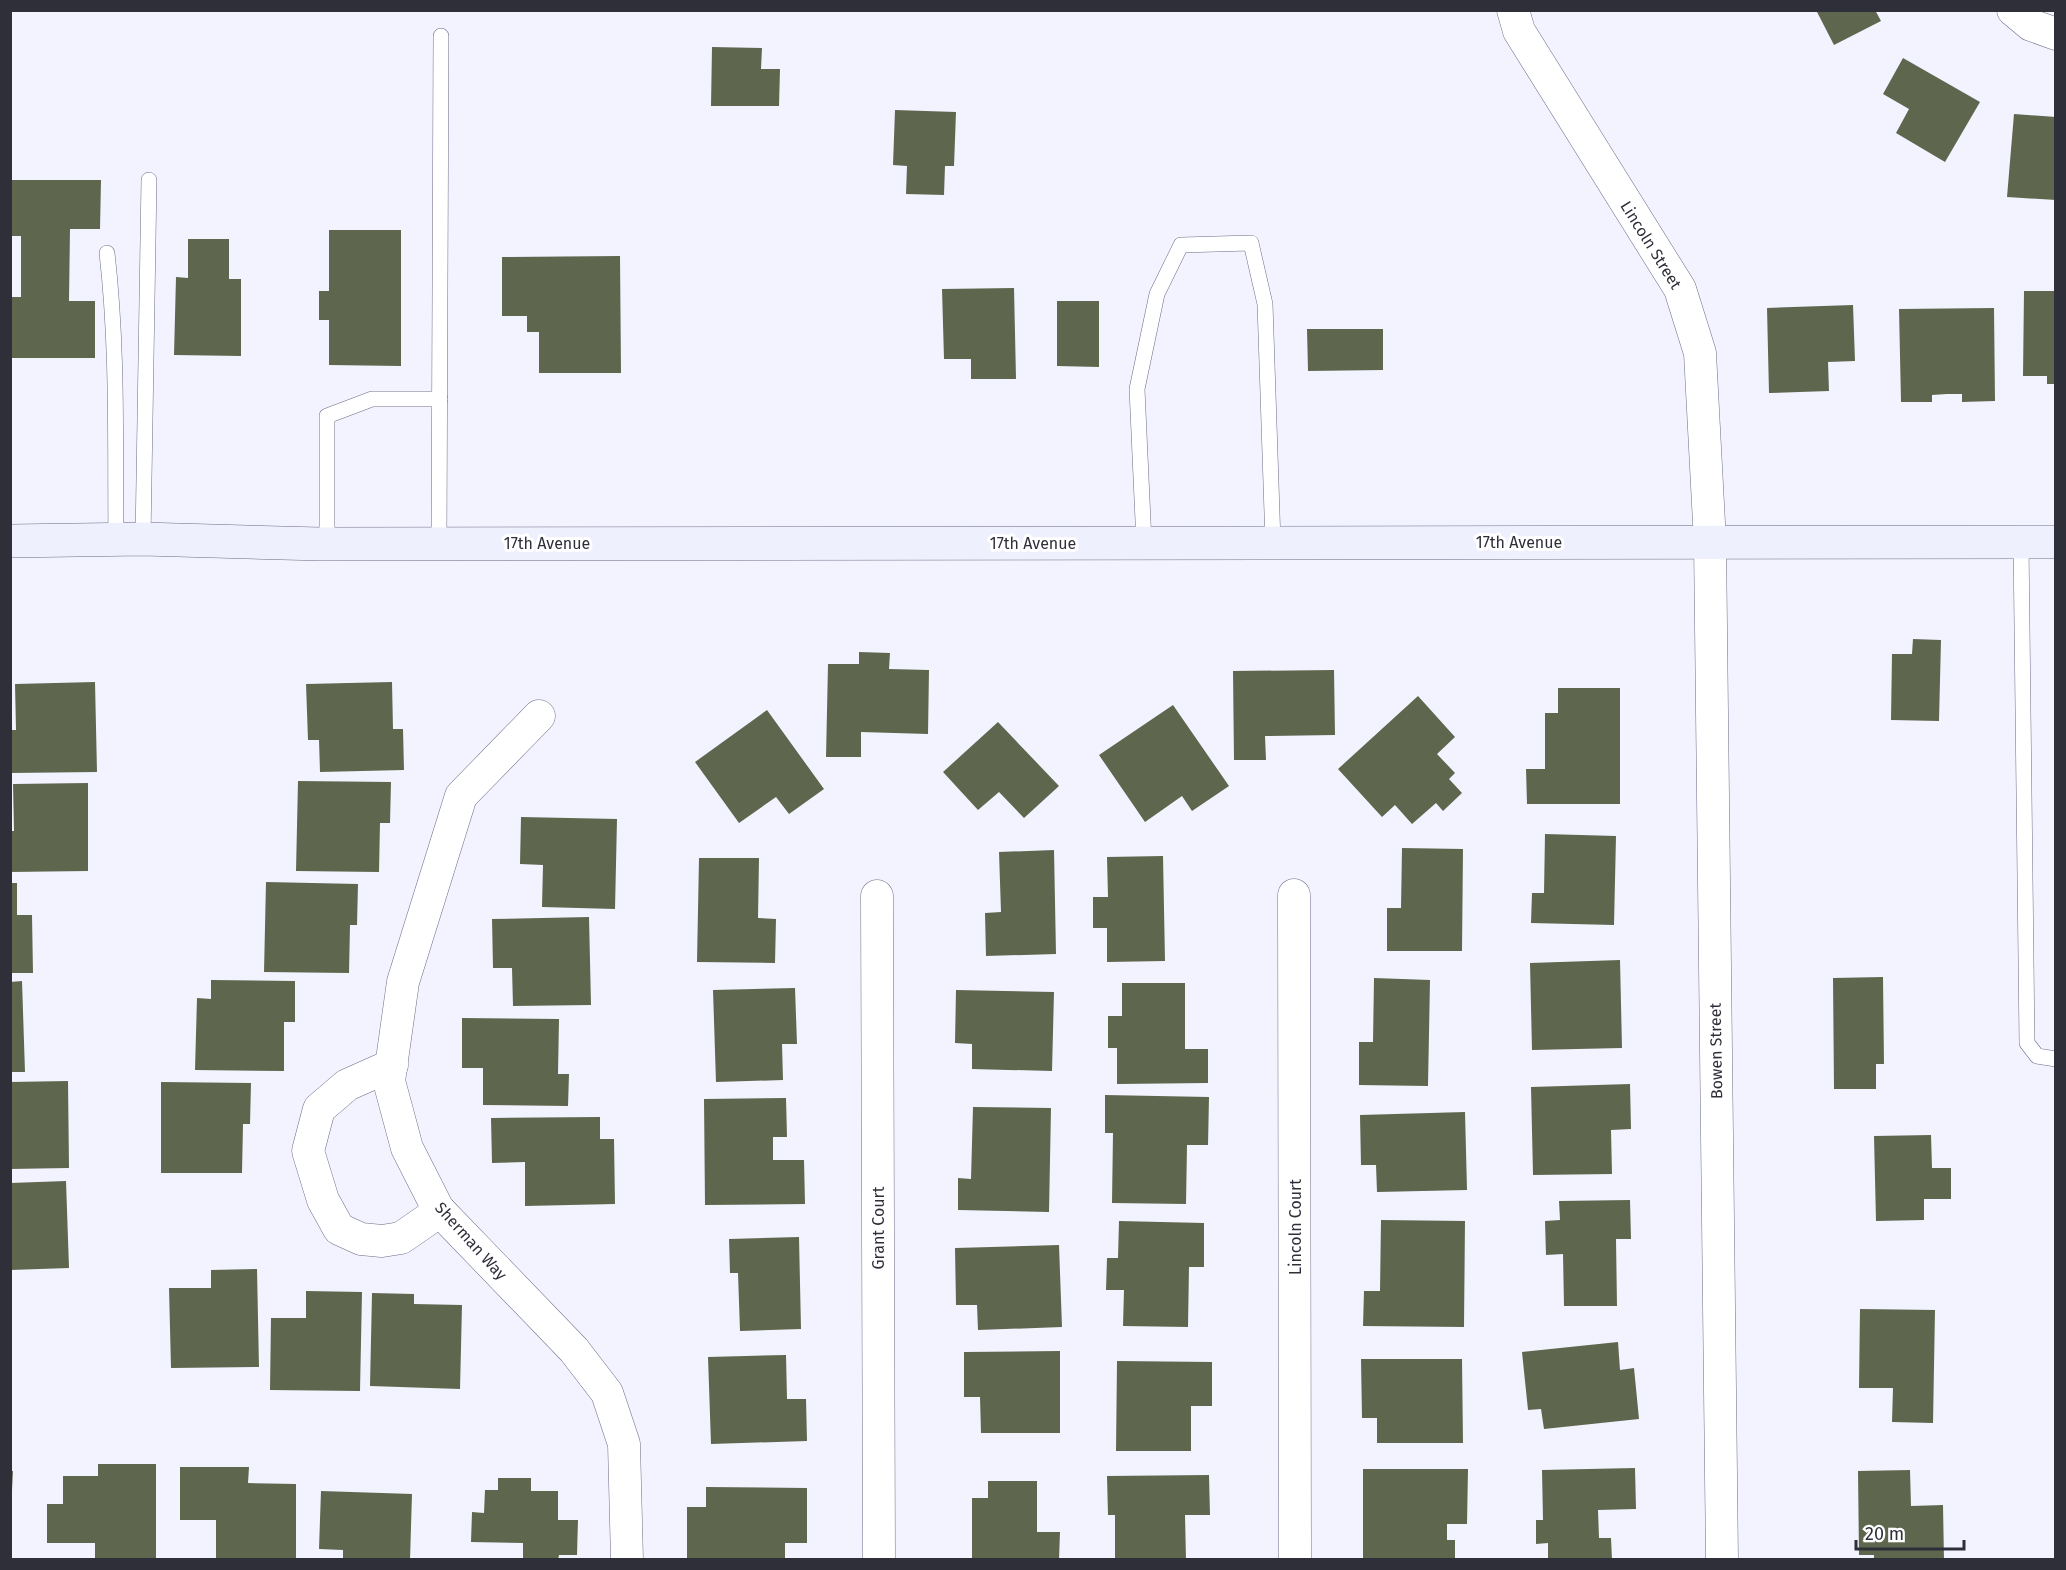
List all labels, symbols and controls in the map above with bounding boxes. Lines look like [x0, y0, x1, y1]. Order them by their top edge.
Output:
street label: Lincoln Street [1616, 197, 1686, 293]
street label: 17th Avenue [1476, 533, 1562, 552]
street label: 17th Avenue [504, 534, 590, 553]
street label: 17th Avenue [990, 534, 1076, 553]
street label: Bowen Street [1706, 1002, 1726, 1099]
street label: Lincoln Court [1286, 1179, 1305, 1275]
street label: Grant Court [869, 1186, 888, 1270]
street label: Sherman Way [431, 1198, 511, 1284]
scale bar [1856, 1513, 1964, 1551]
text: 20 m [1865, 1523, 1904, 1545]

